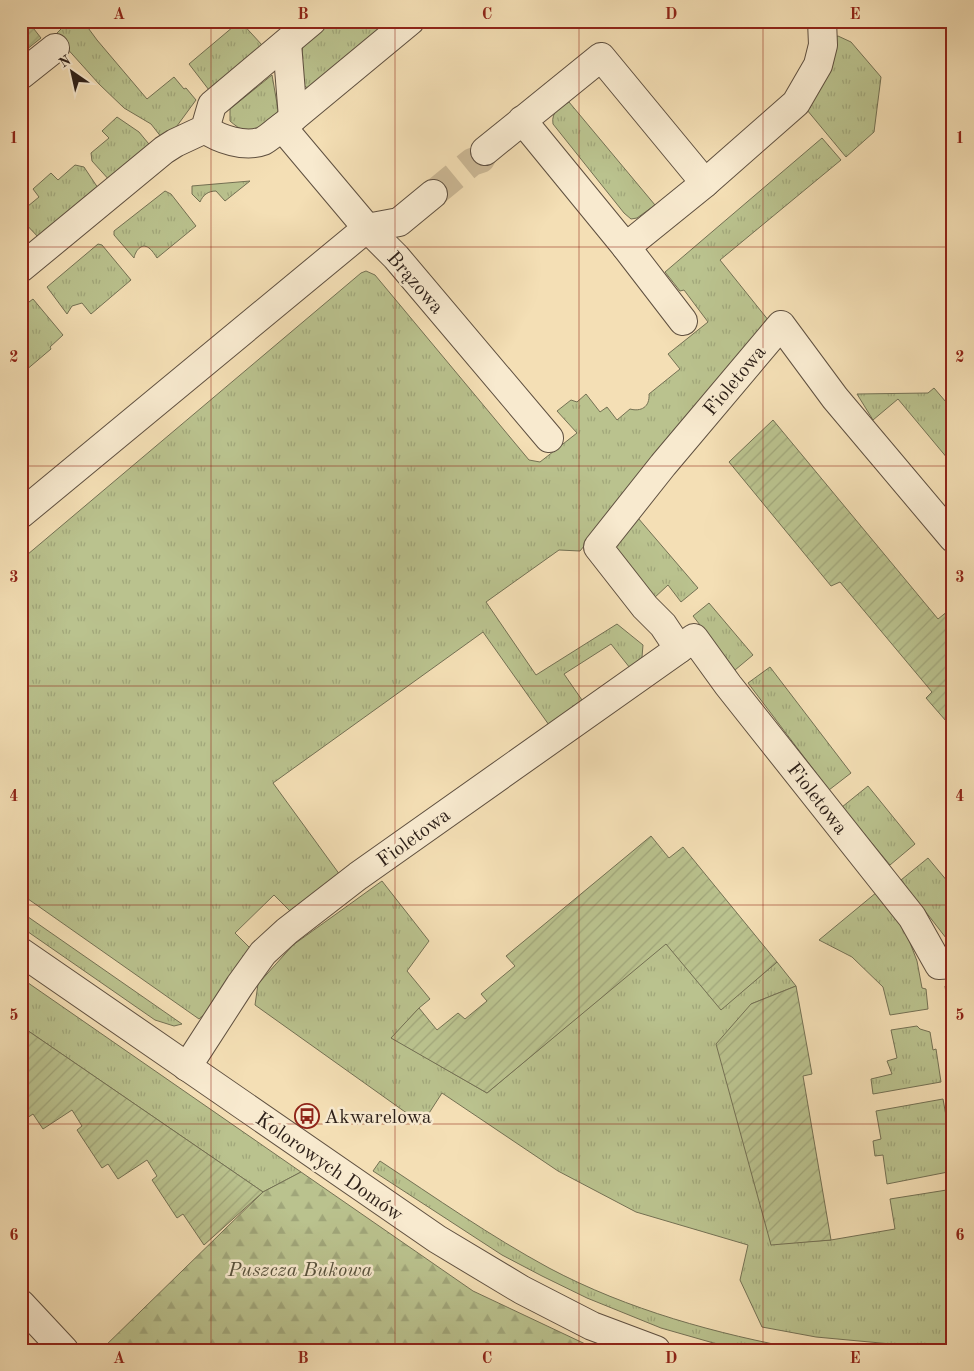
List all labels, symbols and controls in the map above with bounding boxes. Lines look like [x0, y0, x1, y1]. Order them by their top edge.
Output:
text: A [113, 7, 125, 23]
text: B [297, 7, 309, 23]
text: C [482, 7, 492, 23]
text: D [665, 7, 677, 23]
text: E [849, 7, 861, 23]
north arrow [48, 48, 98, 98]
text: N [57, 53, 74, 71]
text: 1 [9, 131, 19, 147]
text: 1 [955, 131, 965, 147]
street label: Brązowa [382, 248, 447, 318]
street label: Fioletowa [701, 342, 771, 420]
text: 2 [9, 350, 19, 366]
text: 2 [955, 350, 965, 366]
text: 3 [9, 570, 19, 586]
text: 3 [955, 570, 965, 586]
street label: Fioletowa [782, 760, 850, 839]
text: 4 [9, 789, 19, 805]
text: 4 [955, 789, 965, 805]
street label: Fioletowa [374, 806, 454, 872]
text: 5 [9, 1008, 19, 1024]
text: 5 [955, 1008, 965, 1024]
bus stop icon: Akwarelowa [294, 1103, 320, 1129]
place label: Akwarelowa [324, 1108, 432, 1128]
street label: Kolorowych Domów [251, 1109, 407, 1226]
text: 6 [9, 1228, 19, 1244]
text: 6 [955, 1228, 965, 1244]
park label: Puszcza Bukowa [227, 1261, 373, 1281]
text: A [113, 1351, 125, 1367]
text: B [297, 1351, 309, 1367]
text: C [482, 1351, 492, 1367]
text: D [665, 1351, 677, 1367]
text: E [849, 1351, 861, 1367]

